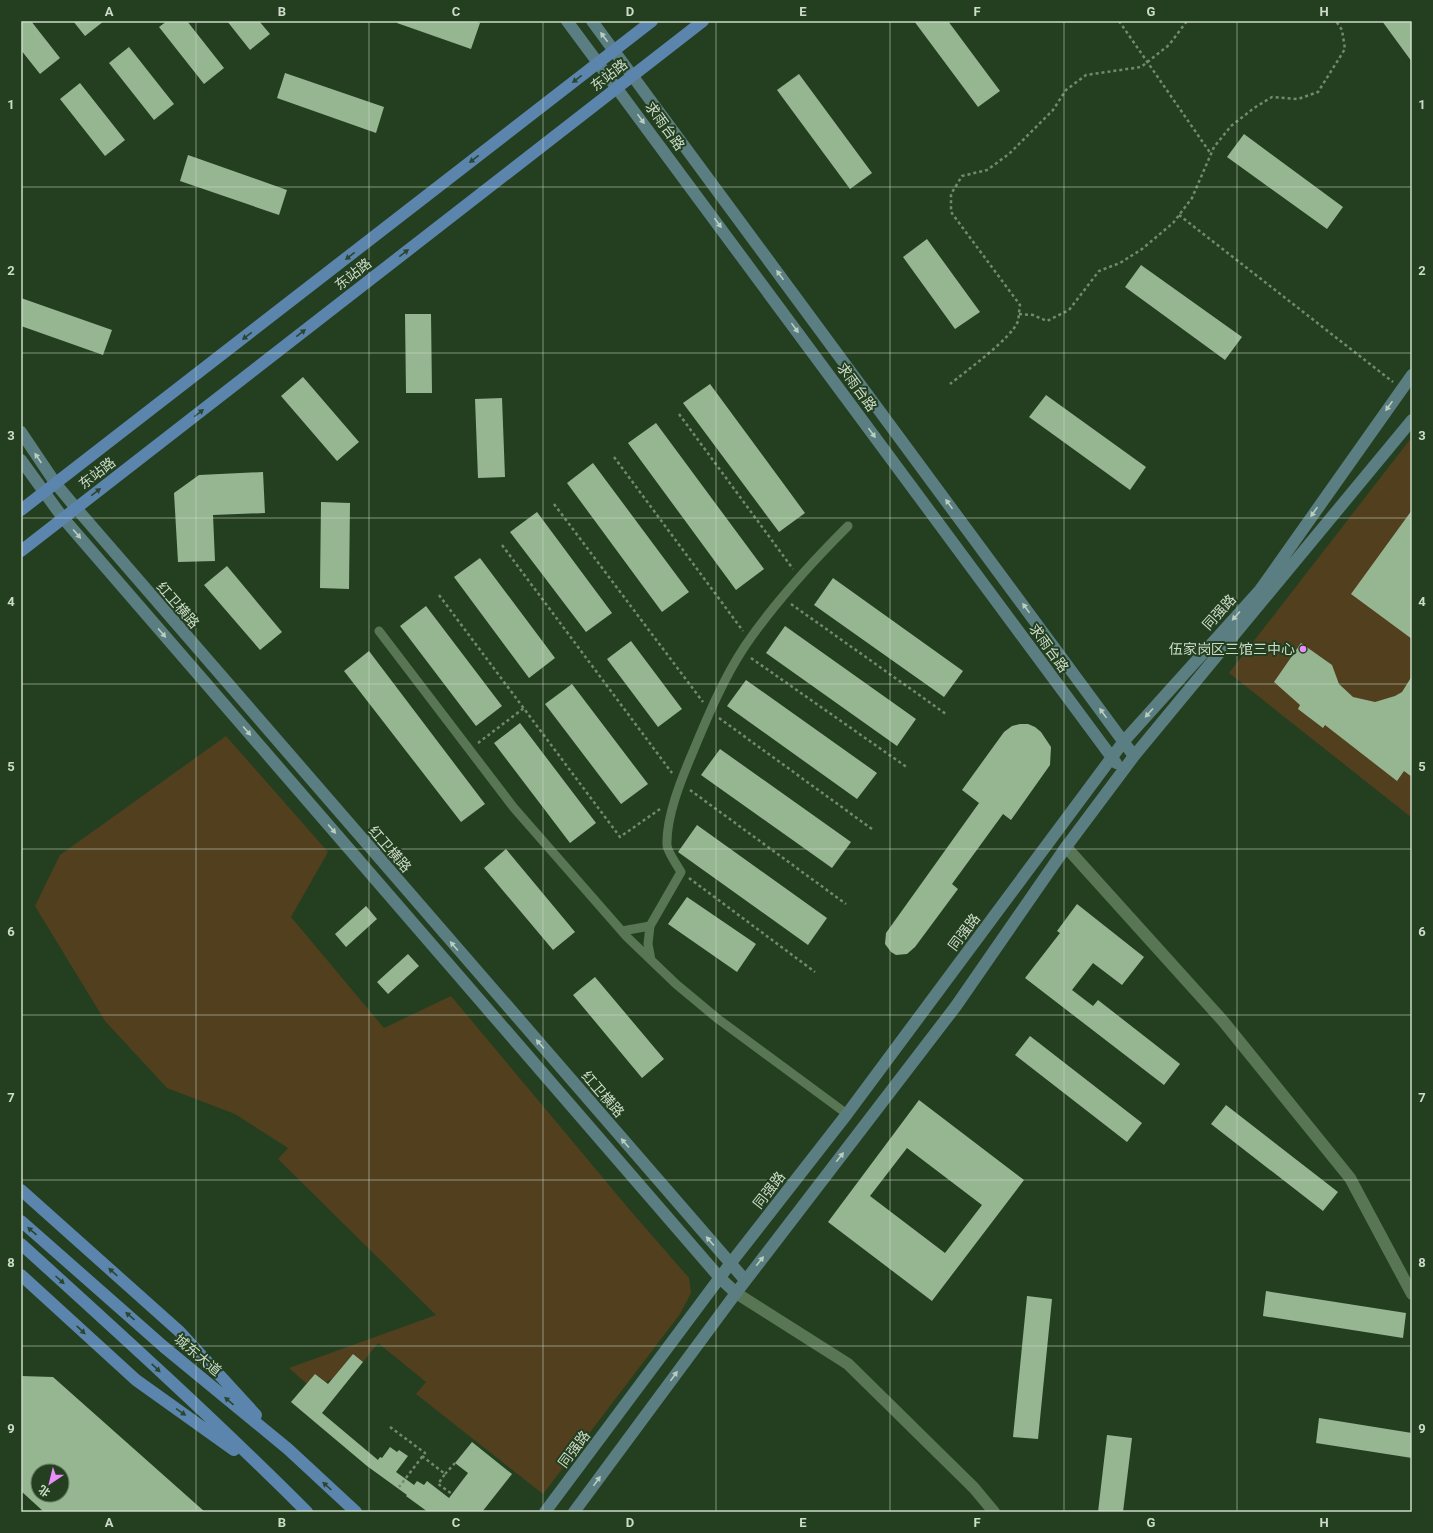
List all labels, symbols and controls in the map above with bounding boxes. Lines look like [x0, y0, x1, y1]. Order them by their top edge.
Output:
text: A [105, 4, 114, 19]
text: B [278, 4, 286, 19]
text: C [452, 4, 461, 19]
text: D [626, 4, 634, 19]
text: E [799, 4, 807, 19]
text: F [973, 4, 981, 19]
text: G [1147, 4, 1156, 19]
text: H [1319, 4, 1329, 19]
one-way arrow [600, 32, 608, 42]
street label: 东站路 [588, 56, 630, 94]
one-way arrow [572, 75, 583, 84]
text: 1 [7, 97, 15, 112]
text: 1 [1418, 97, 1426, 112]
street label: 求雨台路 [642, 99, 688, 153]
one-way arrow [637, 113, 645, 124]
one-way arrow [469, 155, 480, 163]
one-way arrow [714, 218, 722, 229]
one-way arrow [399, 249, 410, 257]
one-way arrow [344, 252, 355, 260]
street label: 东站路 [332, 255, 374, 293]
text: 2 [7, 263, 15, 278]
text: 2 [1418, 263, 1426, 278]
one-way arrow [776, 270, 784, 280]
one-way arrow [791, 323, 799, 333]
one-way arrow [296, 329, 307, 337]
one-way arrow [241, 331, 252, 340]
street label: 求雨台路 [834, 360, 880, 414]
one-way arrow [1385, 401, 1393, 411]
one-way arrow [193, 408, 204, 417]
one-way arrow [868, 427, 876, 438]
text: 3 [7, 428, 15, 443]
text: 3 [1418, 428, 1426, 443]
one-way arrow [35, 452, 42, 464]
street label: 东站路 [76, 454, 118, 492]
one-way arrow [91, 488, 102, 497]
one-way arrow [945, 498, 953, 509]
one-way arrow [1310, 507, 1318, 518]
one-way arrow [72, 529, 81, 540]
street label: 红卫横路 [154, 579, 202, 631]
street label: 同强路 [1199, 591, 1239, 633]
text: 4 [7, 594, 15, 609]
text: 4 [1418, 594, 1426, 609]
one-way arrow [1022, 603, 1030, 614]
one-way arrow [1231, 611, 1241, 621]
street label: 求雨台路 [1026, 621, 1072, 675]
one-way arrow [157, 627, 166, 638]
place label: 伍家岗区三馆三中心 [1169, 641, 1295, 657]
marker: 伍家岗区三馆三中心 [1298, 644, 1308, 654]
one-way arrow [1099, 707, 1107, 718]
one-way arrow [1145, 708, 1154, 717]
one-way arrow [242, 726, 251, 736]
text: 5 [7, 759, 15, 774]
text: 5 [1418, 759, 1426, 774]
street label: 红卫横路 [366, 823, 414, 875]
one-way arrow [327, 824, 336, 835]
street label: 同强路 [945, 910, 983, 954]
text: 6 [7, 924, 15, 939]
text: 6 [1418, 924, 1426, 939]
one-way arrow [450, 941, 459, 951]
one-way arrow [535, 1039, 544, 1050]
street label: 红卫横路 [579, 1068, 627, 1120]
text: 7 [7, 1090, 15, 1105]
text: 7 [1418, 1090, 1426, 1105]
one-way arrow [620, 1137, 629, 1148]
one-way arrow [835, 1152, 844, 1163]
street label: 同强路 [750, 1169, 788, 1211]
one-way arrow [27, 1226, 38, 1235]
one-way arrow [705, 1236, 714, 1246]
text: 8 [7, 1255, 15, 1270]
one-way arrow [756, 1255, 765, 1266]
text: 8 [1418, 1255, 1426, 1270]
one-way arrow [108, 1268, 118, 1277]
one-way arrow [55, 1275, 65, 1285]
one-way arrow [125, 1312, 135, 1321]
one-way arrow [75, 1325, 86, 1334]
street label: 城东大道 [171, 1331, 225, 1379]
one-way arrow [151, 1363, 161, 1373]
one-way arrow [670, 1371, 678, 1381]
one-way arrow [224, 1396, 235, 1405]
one-way arrow [175, 1408, 186, 1416]
text: 9 [7, 1421, 15, 1436]
text: 9 [1418, 1421, 1426, 1436]
street label: 同强路 [555, 1427, 593, 1471]
north arrow [30, 1463, 70, 1503]
one-way arrow [593, 1475, 601, 1486]
one-way arrow [322, 1481, 333, 1490]
text: 北 [36, 1482, 53, 1499]
text: A [105, 1515, 114, 1530]
text: B [278, 1515, 286, 1530]
text: C [452, 1515, 461, 1530]
text: D [626, 1515, 634, 1530]
text: E [799, 1515, 807, 1530]
text: F [973, 1515, 981, 1530]
text: G [1147, 1515, 1156, 1530]
text: H [1319, 1515, 1329, 1530]

